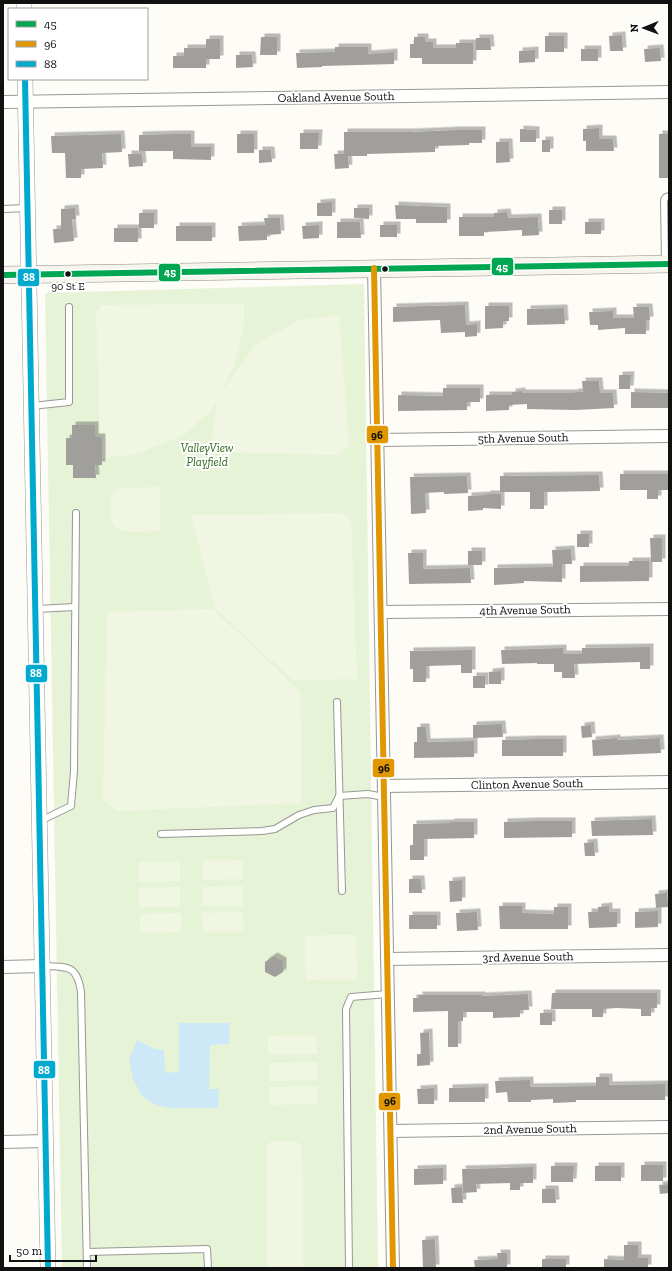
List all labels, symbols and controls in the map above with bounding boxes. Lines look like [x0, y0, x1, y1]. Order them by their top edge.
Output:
legend [8, 8, 148, 80]
north arrow [624, 8, 664, 48]
text: 45 [44, 17, 57, 31]
text: N [628, 23, 641, 32]
text: 96 [44, 37, 57, 51]
text: 88 [44, 57, 57, 71]
street label: Oakland Avenue South [278, 89, 395, 105]
line badge: 45 [491, 257, 514, 276]
text: 45 [496, 261, 508, 274]
line badge: 45 [158, 263, 181, 282]
unlabelled marker [380, 264, 390, 274]
text: 45 [164, 266, 176, 279]
line badge: 88 [17, 268, 40, 287]
marker: 90 St E [63, 269, 73, 279]
text: 88 [23, 271, 35, 284]
place label: 90 St E [51, 280, 85, 293]
line badge: 96 [366, 425, 389, 444]
text: 96 [371, 429, 383, 442]
street label: 5th Avenue South [478, 430, 569, 446]
park label: ValleyView Playfield [181, 441, 234, 469]
street label: 4th Avenue South [479, 602, 571, 618]
line badge: 88 [25, 664, 48, 683]
text: 88 [30, 667, 42, 680]
line badge: 96 [372, 758, 395, 778]
text: 96 [378, 762, 390, 775]
street label: Clinton Avenue South [471, 776, 584, 792]
street label: 3rd Avenue South [482, 949, 574, 965]
line badge: 88 [33, 1060, 56, 1079]
text: 88 [38, 1064, 50, 1077]
line badge: 96 [378, 1092, 401, 1111]
text: 96 [384, 1095, 396, 1108]
street label: 2nd Avenue South [483, 1121, 577, 1137]
scale bar [10, 1237, 96, 1263]
text: 50 m [16, 1244, 43, 1258]

